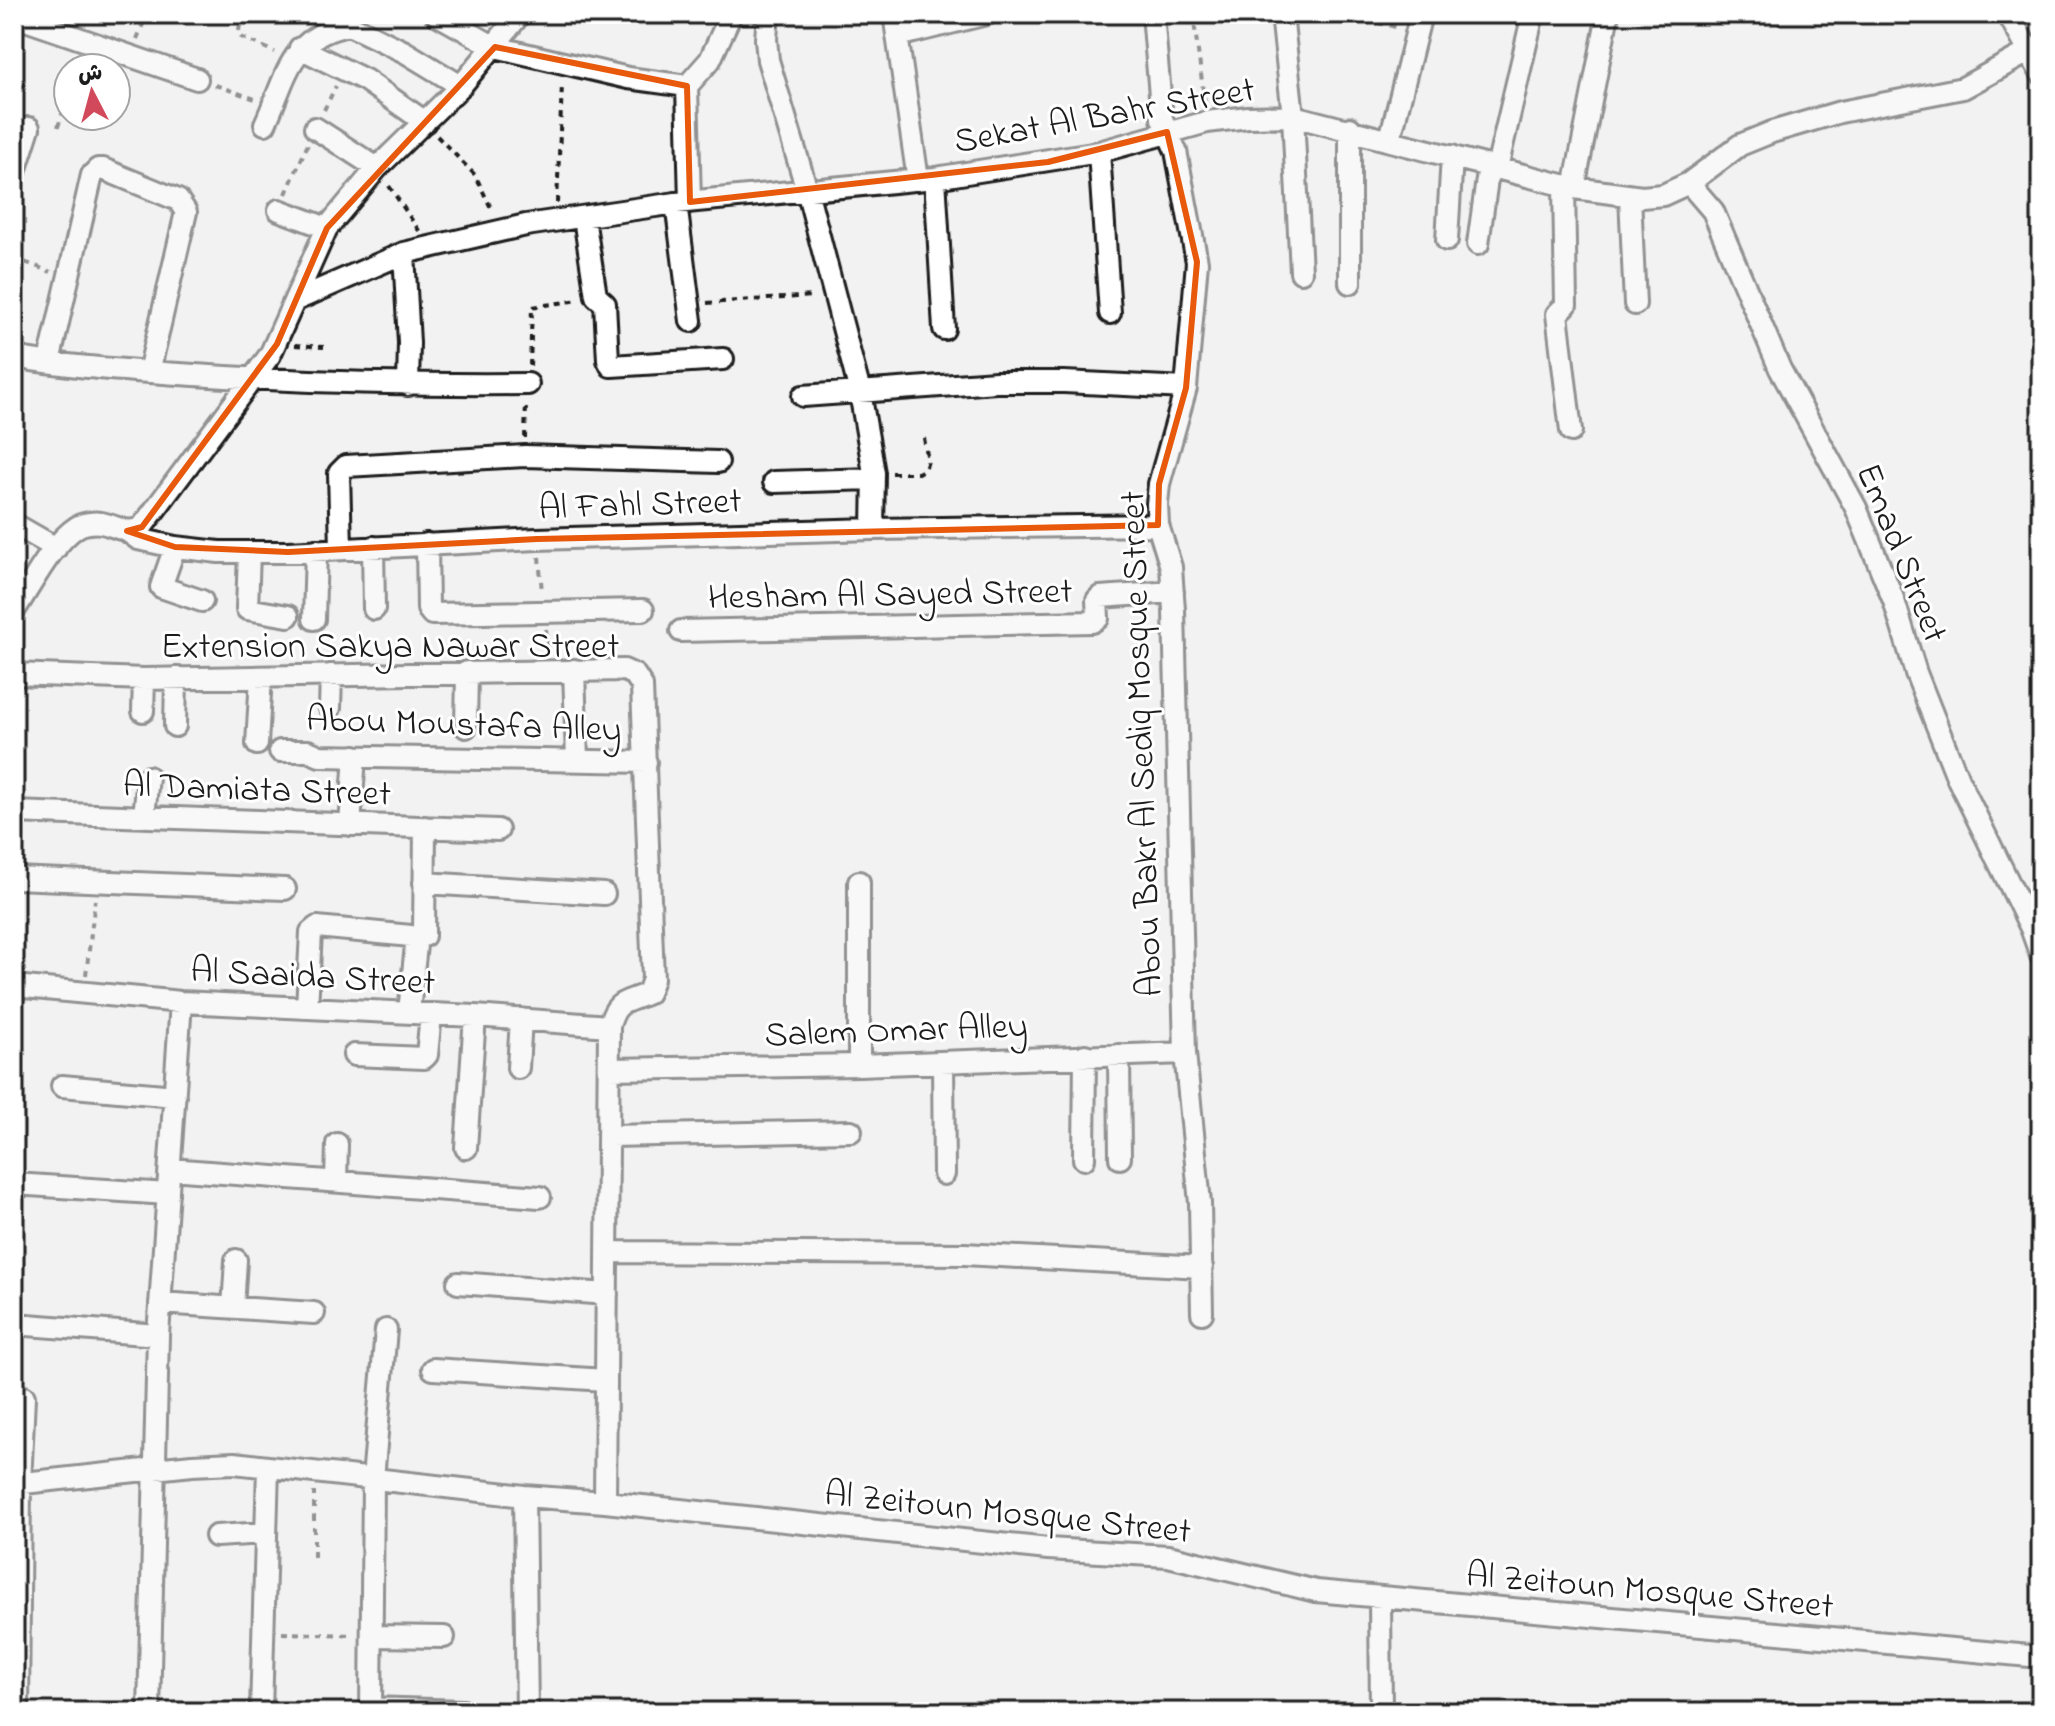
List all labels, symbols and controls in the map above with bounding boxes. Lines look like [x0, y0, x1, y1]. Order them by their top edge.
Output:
north arrow [52, 52, 132, 132]
text: ش [77, 58, 104, 92]
street label: Sekat Al Bahr Street [950, 65, 1259, 170]
street label: Emad Street [1840, 456, 1960, 651]
street label: Al Fahl Street [538, 476, 742, 537]
street label: Abou Bakr Al Sediq Mosque Street [1108, 490, 1179, 998]
street label: Hesham Al Sayed Street [707, 567, 1073, 626]
street label: Extension Sakya Nawar Street [161, 622, 619, 675]
street label: Abou Moustafa Alley [305, 695, 623, 758]
street label: Al Damiata Street [122, 760, 392, 823]
street label: Al Saaida Street [189, 946, 437, 1011]
street label: Salem Omar Alley [764, 1001, 1029, 1064]
street label: Al Zeitoun Mosque Street [821, 1469, 1194, 1560]
street label: Al Zeitoun Mosque Street [1464, 1550, 1835, 1635]

